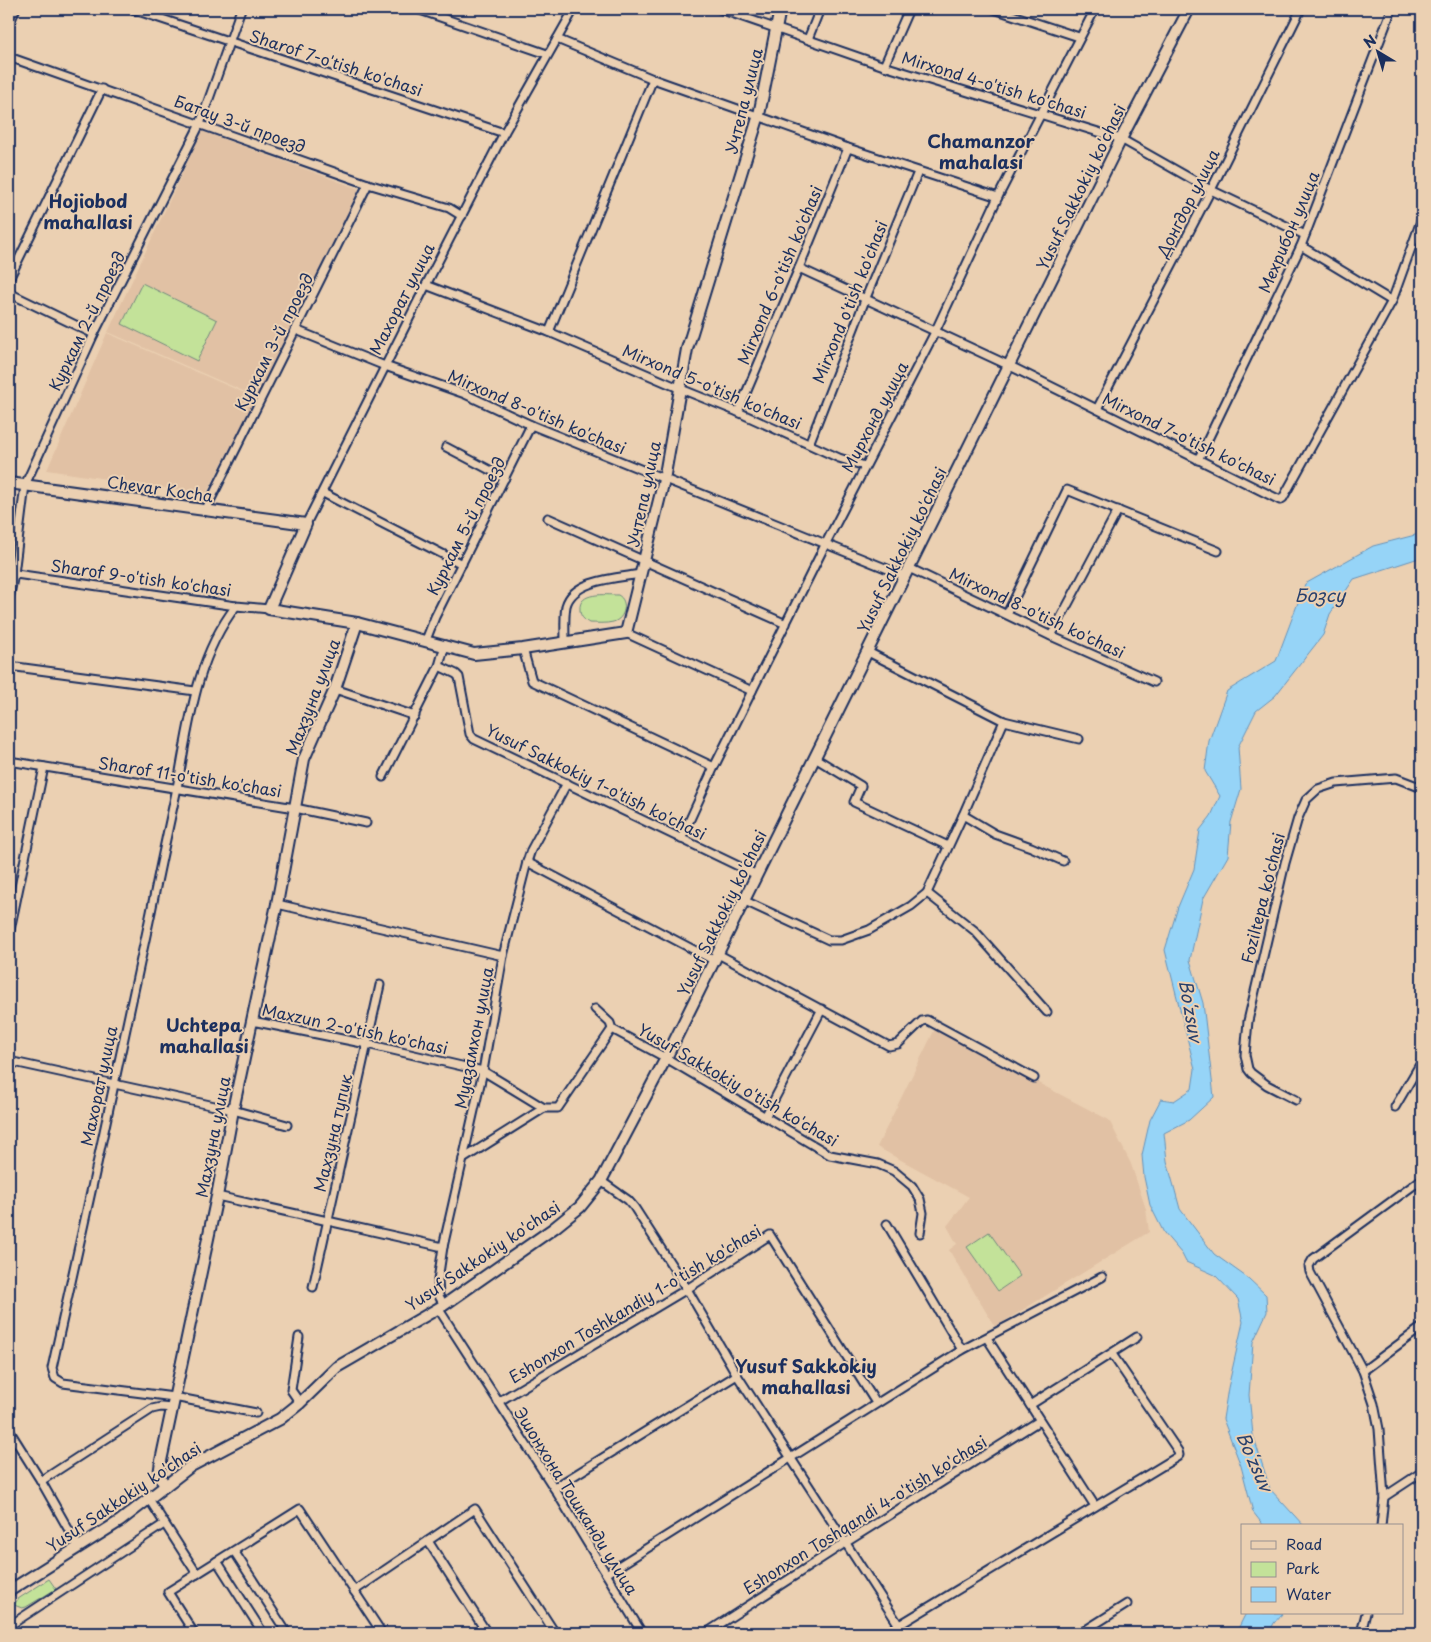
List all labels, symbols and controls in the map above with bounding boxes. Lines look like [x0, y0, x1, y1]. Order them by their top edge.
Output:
street label: Sharof 7-o'tish ko'chasi [247, 23, 426, 101]
north arrow [1354, 28, 1404, 78]
text: N [1359, 30, 1381, 53]
street label: Учтепа улица [718, 45, 768, 156]
street label: Mirxond 4-o'tish ko'chasi [899, 45, 1090, 124]
street label: Батау 3-й проезд [171, 88, 309, 158]
street label: Yusuf Sakkokiy ko'chasi [1029, 99, 1131, 274]
district label: Chamanzor mahalasi [927, 127, 1035, 175]
street label: Донгдор улица [1149, 144, 1225, 262]
street label: Мехрибон улица [1252, 167, 1325, 296]
street label: Mirxond 6-o'tish ko'chasi [730, 181, 828, 368]
district label: Hojiobod mahallasi [43, 187, 133, 235]
street label: Mirxond o'tish ko'chasi [805, 217, 893, 387]
street label: Махорат улица [363, 239, 440, 358]
street label: Куркам 2-й проезд [42, 247, 130, 395]
street label: Куркам 3-й проезд [228, 268, 318, 415]
street label: Mirxond 5-o'tish ko'chasi [619, 337, 806, 435]
street label: Мирхонд улица [835, 357, 913, 476]
street label: Mirxond 8-o'tish ko'chasi [445, 363, 630, 460]
street label: Mirxond 7-o'tish ko'chasi [1099, 386, 1280, 490]
street label: Учтепа улица [620, 438, 666, 549]
street label: Куркам 5-й проезд [420, 452, 510, 599]
street label: Yusuf Sakkokiy ko'chasi [850, 462, 952, 637]
street label: Chevar Kocha [106, 469, 215, 507]
street label: Sharof 9-o'tish ko'chasi [49, 552, 233, 602]
street label: Mirxond 8-o'tish ko'chasi [946, 561, 1129, 663]
water label: Бозсу [1295, 581, 1347, 608]
street label: Махзуна улица [279, 635, 345, 758]
street label: Yusuf Sakkokiy 1-o'tish ko'chasi [482, 717, 711, 845]
street label: Sharof 11-o'tish ko'chasi [97, 750, 284, 802]
street label: Yusuf Sakkokiy ko'chasi [670, 825, 772, 1000]
street label: Foziltepa ko'chasi [1234, 830, 1290, 966]
street label: Муазамхон улица [447, 965, 499, 1111]
water label: Boʻzsuv [1173, 978, 1211, 1047]
street label: Maxzun 2-o'tish ko'chasi [260, 997, 450, 1059]
district label: Uchtepa mahallasi [159, 1011, 249, 1059]
street label: Yusuf Sakkokiy o'tish ko'chasi [634, 1017, 843, 1152]
street label: Махорат улица [74, 1024, 122, 1148]
street label: Махзуна тупик [307, 1071, 357, 1194]
street label: Махзуна улица [188, 1074, 236, 1200]
street label: Yusuf Sakkokiy ko'chasi [400, 1194, 565, 1316]
street label: Eshonxon Toshkandiy 1-o'tish ko'chasi [504, 1218, 765, 1388]
district label: Yusuf Sakkokiy mahallasi [735, 1352, 877, 1400]
street label: Эшонхона Тошканди улица [509, 1402, 645, 1599]
water label: Boʻzsuv [1230, 1428, 1282, 1498]
street label: Eshonxon Toshqandi 4-o'tish ko'chasi [738, 1429, 991, 1599]
street label: Yusuf Sakkokiy ko'chasi [41, 1435, 206, 1557]
legend [1241, 1524, 1404, 1614]
text: Road [1286, 1532, 1322, 1555]
text: Park [1286, 1556, 1320, 1579]
text: Water [1286, 1582, 1331, 1605]

